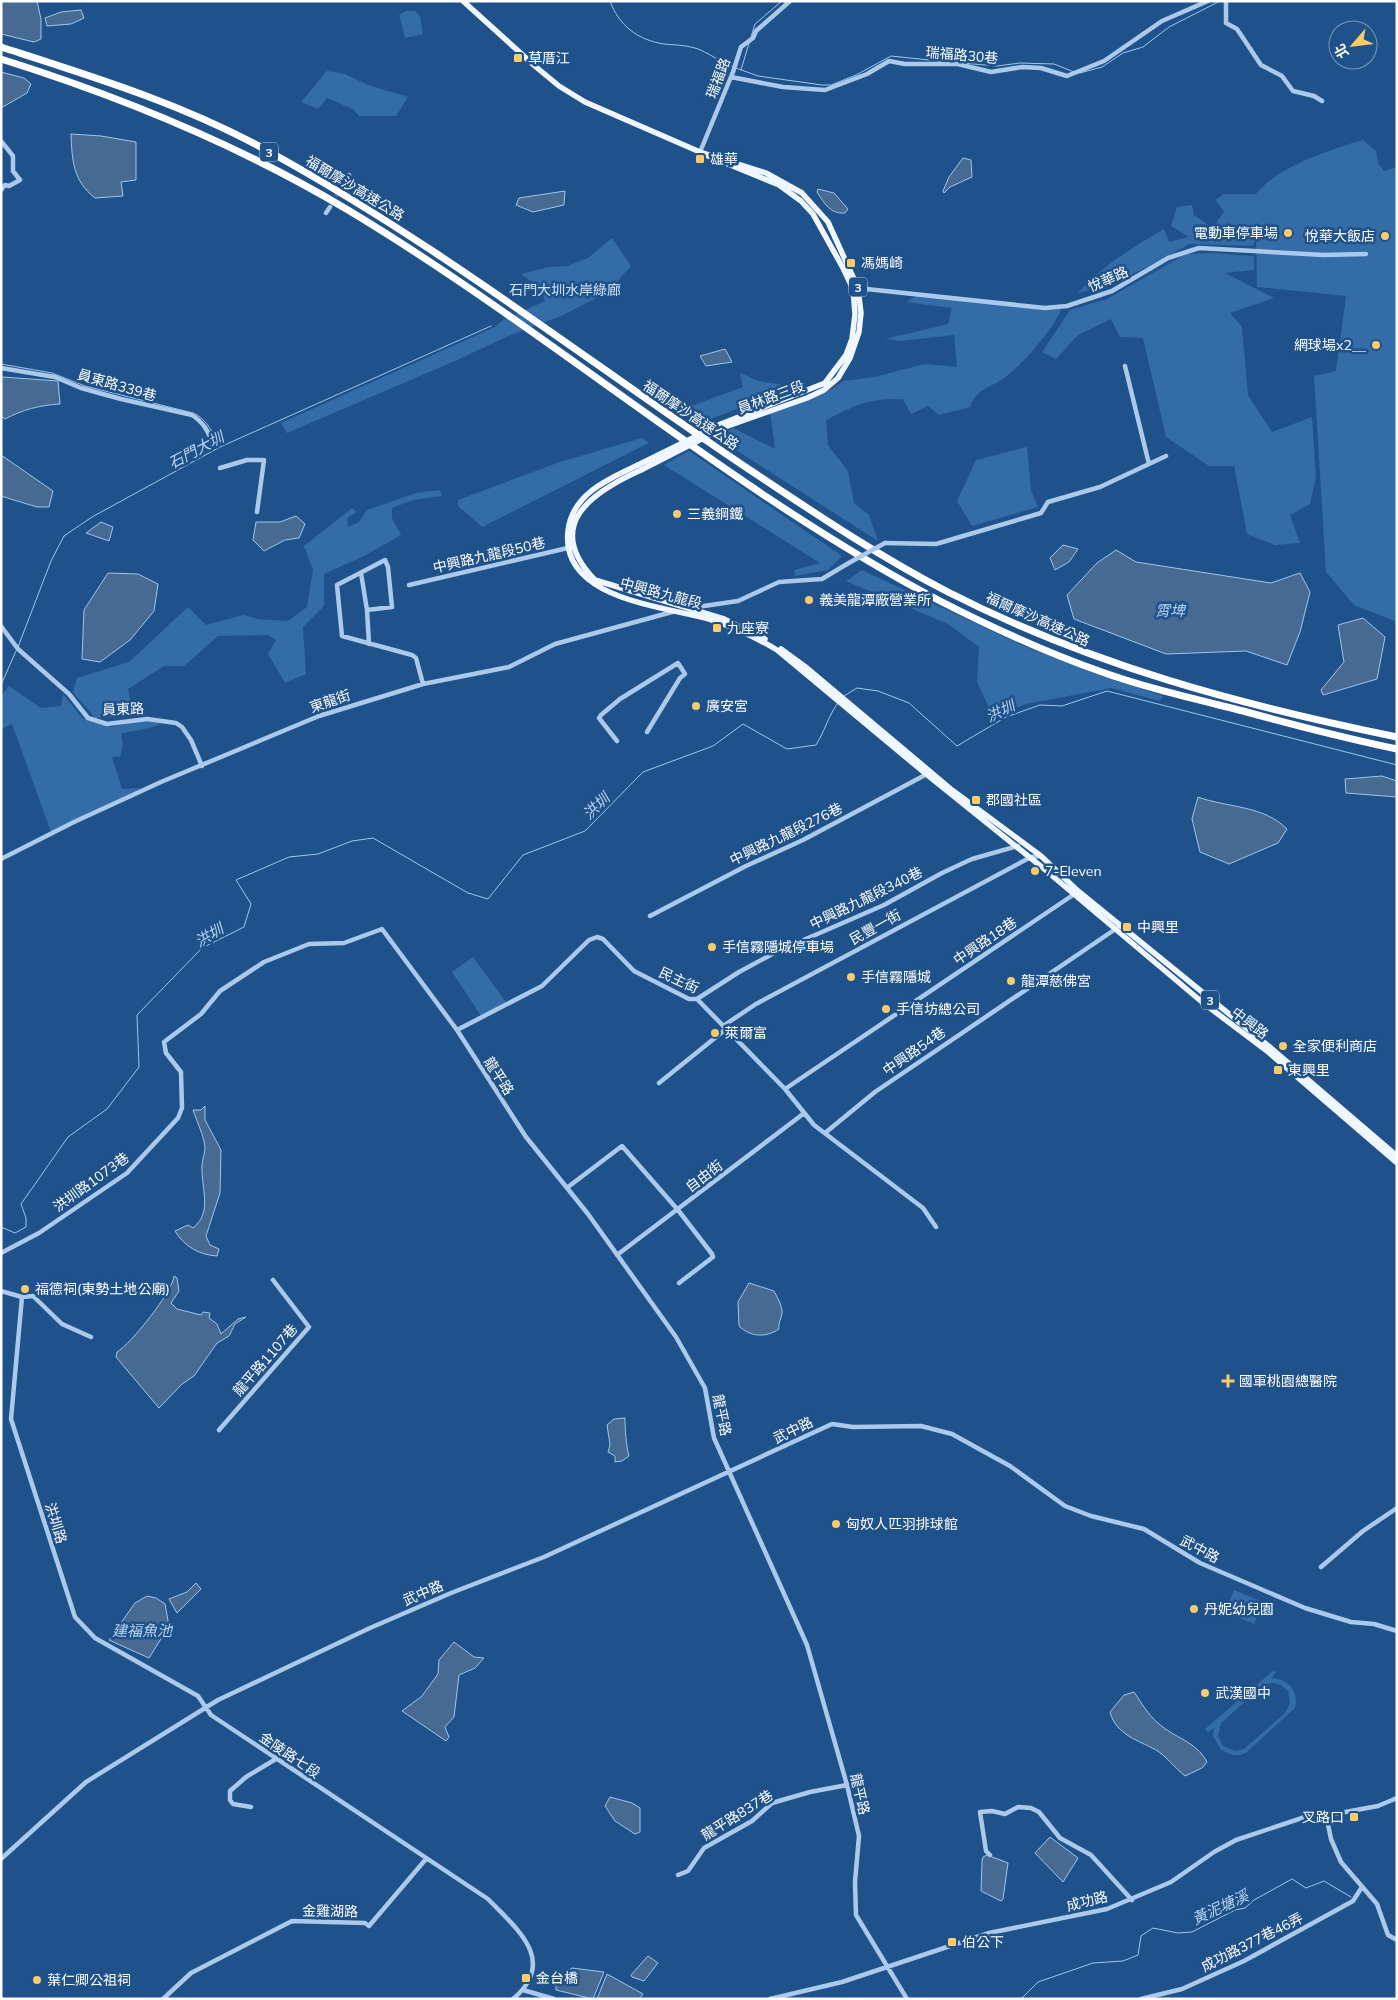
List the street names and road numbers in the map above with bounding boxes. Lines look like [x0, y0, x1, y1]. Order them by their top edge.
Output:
street label: 瑞福路30巷 [925, 43, 999, 67]
street label: 瑞福路 [702, 55, 734, 101]
road number: 3 [260, 142, 278, 162]
street label: 福爾摩沙高速公路 [302, 151, 408, 225]
street label: 悅華路 [1085, 262, 1131, 296]
road number: 3 [849, 278, 867, 296]
street label: 員東路339巷 [75, 365, 159, 405]
street label: 福爾摩沙高速公路 [640, 376, 742, 454]
street label: 員林路三段 [735, 377, 807, 417]
street label: 中興路九龍段50巷 [431, 533, 547, 577]
street label: 中興路九龍段 [618, 573, 704, 613]
street label: 福爾摩沙高速公路 [983, 588, 1093, 650]
street label: 東龍街 [307, 686, 353, 716]
street label: 員東路 [102, 699, 144, 719]
street label: 中興路九龍段276巷 [727, 799, 845, 869]
street label: 中興路九龍段340巷 [807, 863, 925, 933]
street label: 民豐一街 [846, 906, 904, 948]
street label: 中興路18巷 [950, 913, 1020, 969]
street label: 民主街 [656, 963, 702, 997]
road number: 3 [1201, 990, 1219, 1010]
street label: 中興路 [1228, 1003, 1272, 1043]
street label: 中興路54巷 [879, 1023, 949, 1079]
street label: 龍平路 [480, 1053, 518, 1099]
street label: 洪圳路1073巷 [49, 1148, 133, 1216]
street label: 自由街 [682, 1156, 726, 1196]
street label: 龍平路1107巷 [229, 1320, 301, 1400]
street label: 龍平路 [709, 1393, 735, 1437]
street label: 武中路 [770, 1413, 816, 1447]
street label: 洪圳路 [41, 1500, 71, 1546]
street label: 武中路 [1177, 1531, 1223, 1567]
street label: 武中路 [400, 1577, 446, 1609]
street label: 金陵路七段 [256, 1728, 324, 1782]
street label: 龍平路 [847, 1772, 873, 1816]
street label: 龍平路837巷 [698, 1786, 776, 1844]
street label: 成功路 [1064, 1887, 1110, 1915]
street label: 金雞湖路 [302, 1902, 358, 1920]
street label: 成功路377巷46弄 [1198, 1909, 1306, 1975]

